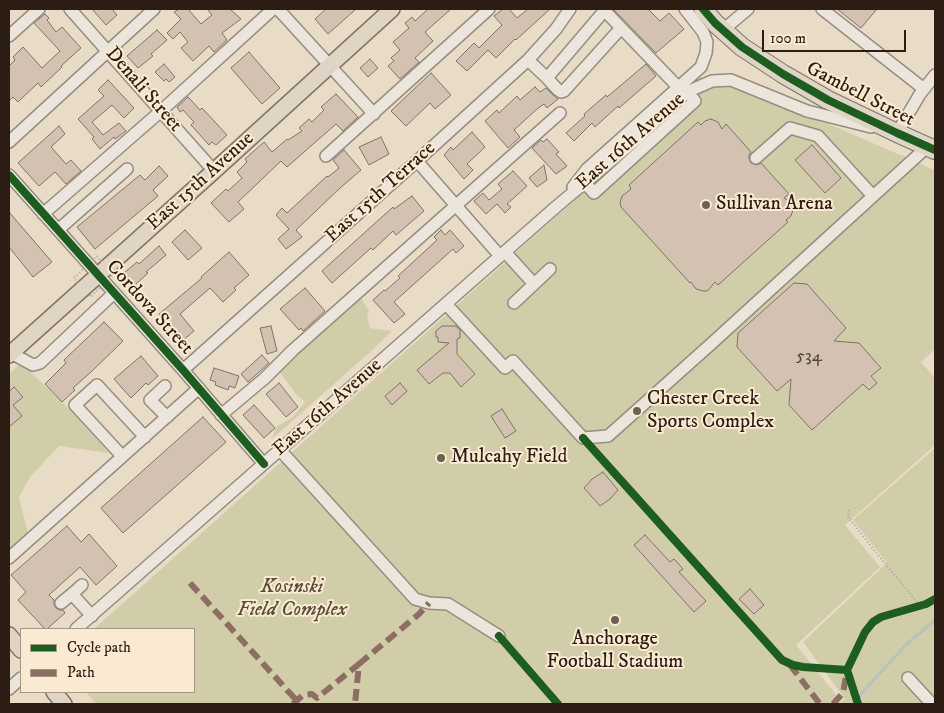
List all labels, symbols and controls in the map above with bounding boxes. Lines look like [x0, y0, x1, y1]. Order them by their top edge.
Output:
scale bar [764, 20, 908, 52]
text: 100 m [770, 29, 806, 48]
street label: Denali Street [100, 43, 186, 137]
street label: Gambell Street [802, 57, 918, 133]
street label: East 16th Avenue [572, 88, 690, 196]
street label: East 15th Avenue [142, 128, 260, 236]
street label: East 15th Terrace [321, 137, 441, 249]
place label: Sullivan Arena [716, 193, 833, 217]
marker: Sullivan Arena [700, 199, 712, 211]
street label: Cordova Street [100, 256, 198, 360]
house number: 534 [796, 346, 822, 368]
street label: East 16th Avenue [269, 354, 387, 462]
place label: Chester Creek Sports Complex [647, 388, 774, 435]
marker: Chester Creek Sports Complex [631, 405, 643, 417]
place label: Mulcahy Field [451, 446, 567, 470]
marker: Mulcahy Field [435, 452, 447, 464]
park label: Kosinski Field Complex [237, 576, 347, 623]
marker: Anchorage Football Stadium [609, 614, 621, 626]
legend [20, 628, 195, 693]
place label: Anchorage Football Stadium [547, 628, 683, 675]
text: Cycle path [67, 638, 131, 657]
text: Path [67, 663, 95, 682]

